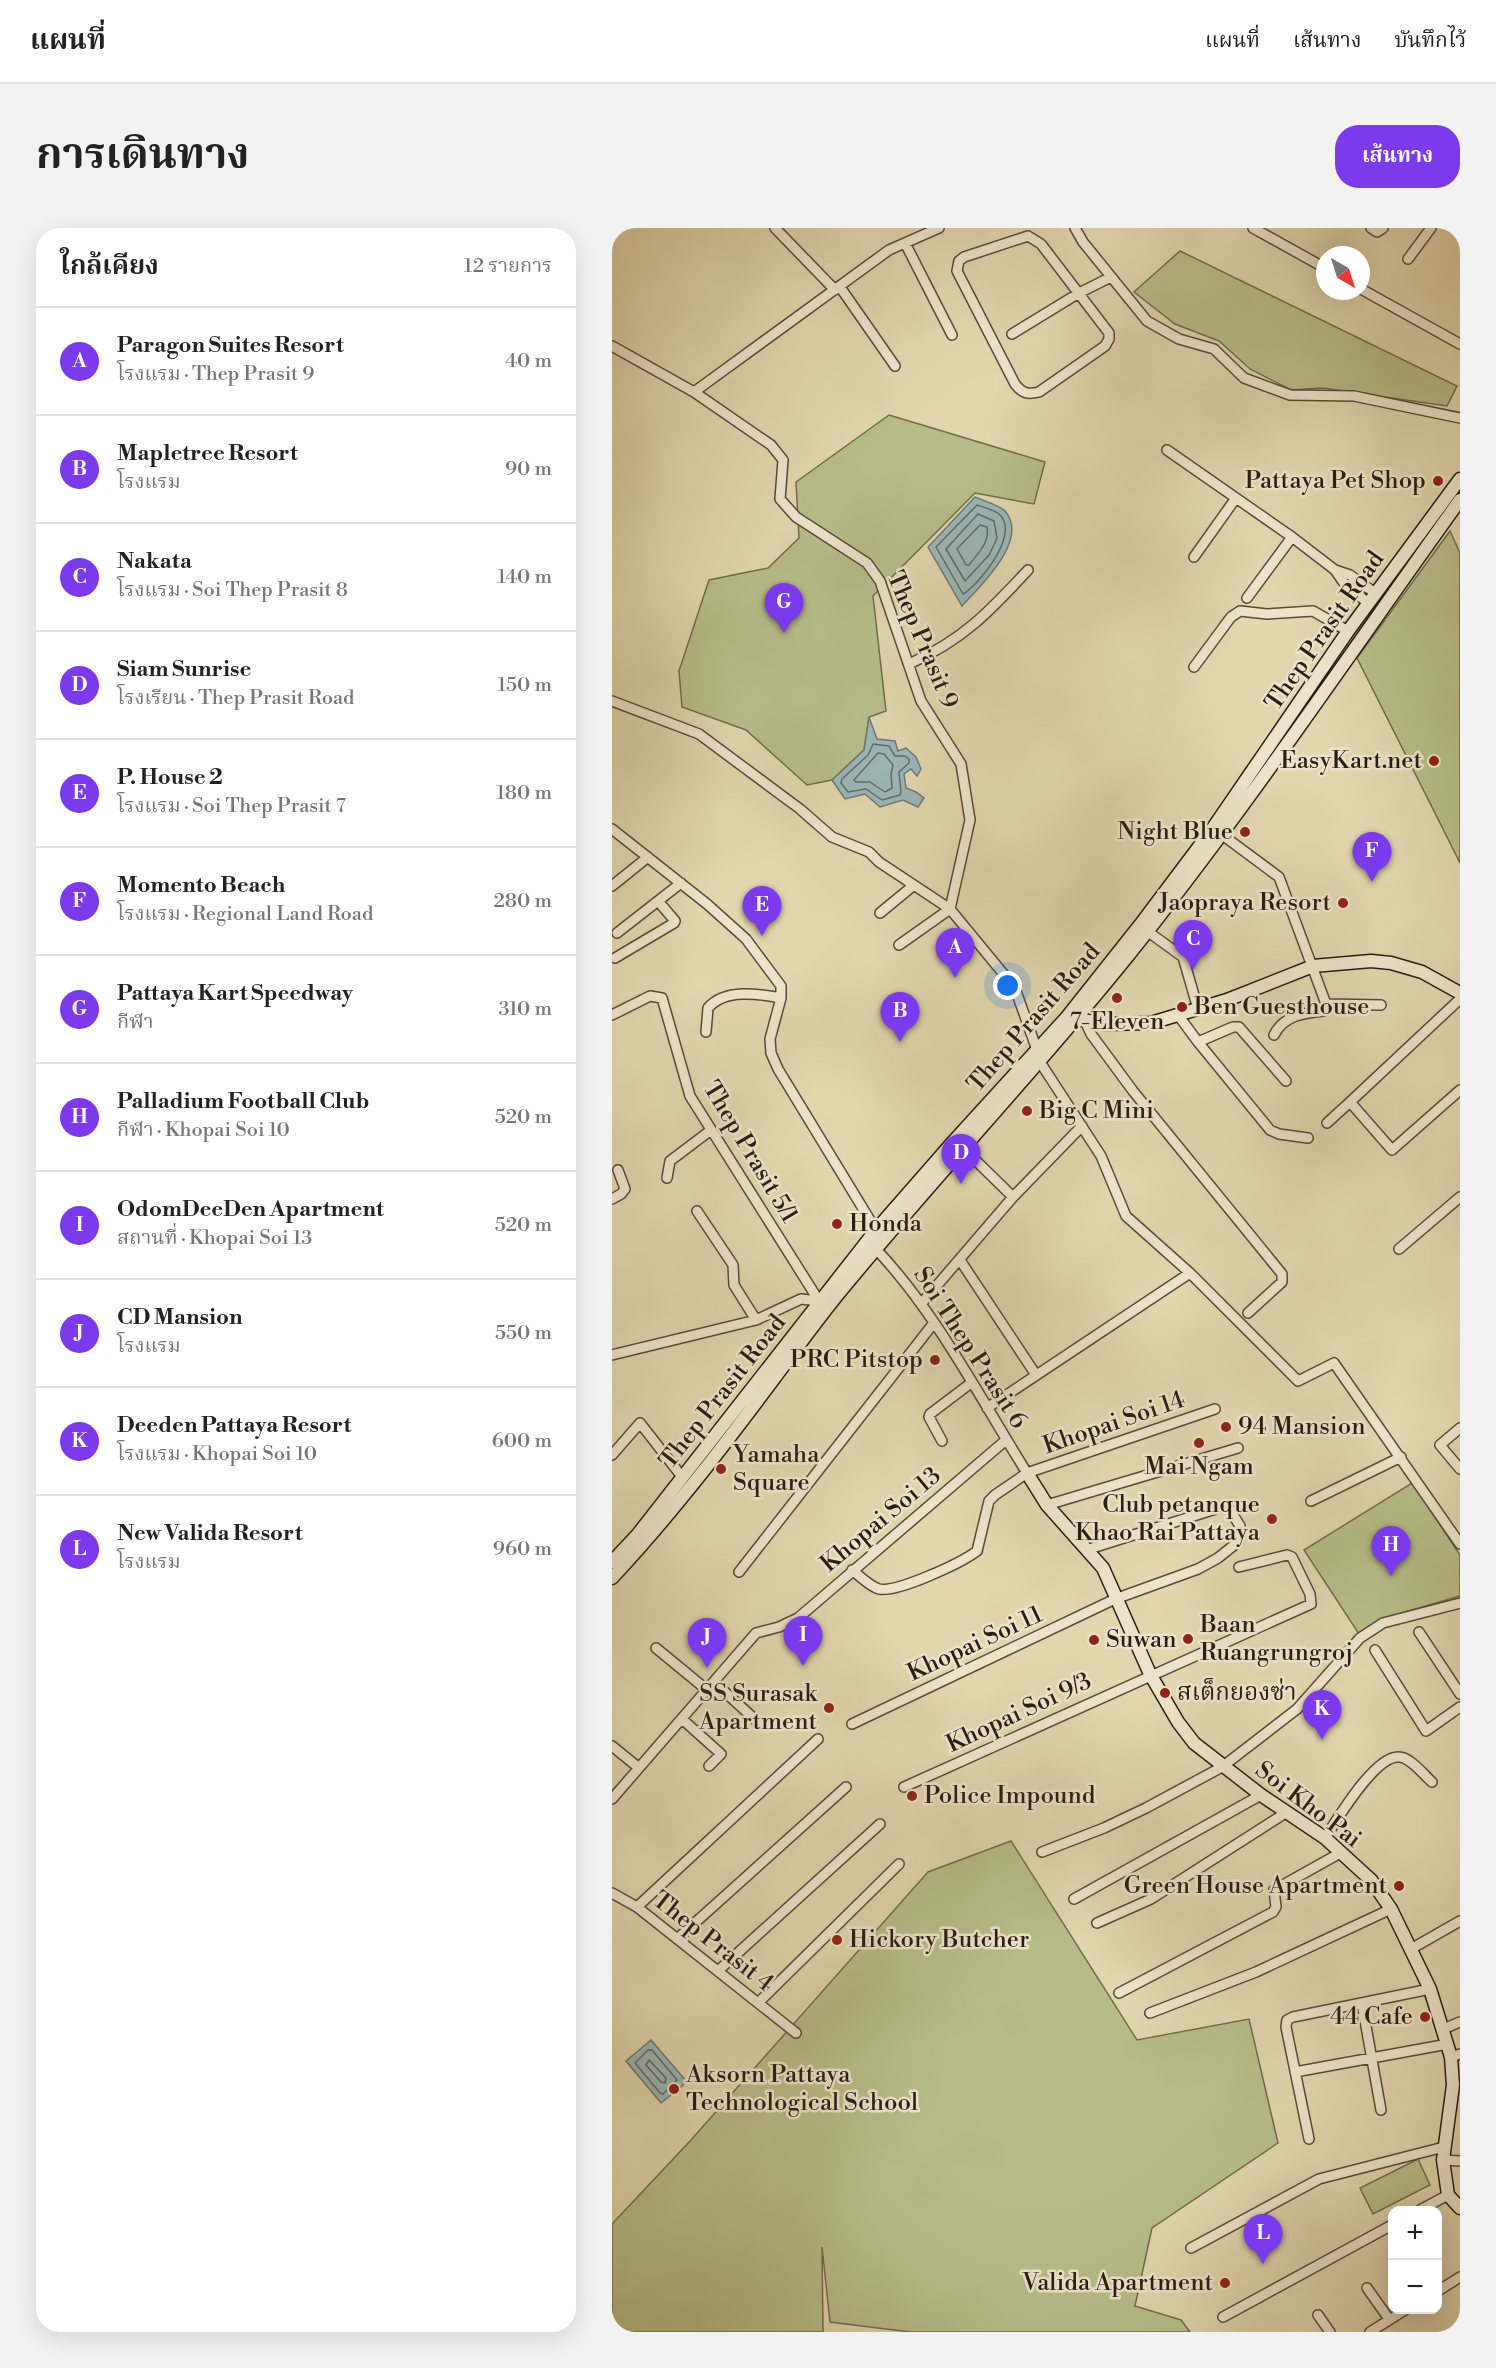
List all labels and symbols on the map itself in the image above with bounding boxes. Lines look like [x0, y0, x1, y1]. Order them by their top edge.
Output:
north arrow [1316, 246, 1370, 300]
place label: Pattaya Pet Shop [1245, 466, 1426, 496]
marker: Pattaya Pet Shop [1431, 474, 1445, 488]
street label: Thep Prasit Road [1259, 545, 1391, 717]
street label: Thep Prasit 9 [880, 567, 964, 713]
pin: G [764, 584, 804, 633]
place label: EasyKart.net [1280, 746, 1422, 776]
marker: EasyKart.net [1427, 754, 1441, 768]
place label: Night Blue [1117, 817, 1233, 847]
marker: Night Blue [1238, 825, 1252, 839]
pin: F [1352, 832, 1392, 882]
pin: E [742, 886, 782, 936]
place label: Jaopraya Resort [1157, 888, 1332, 918]
marker: Jaopraya Resort [1336, 896, 1350, 910]
pin: C [1174, 920, 1212, 970]
pin: A [936, 928, 974, 978]
street label: Thep Prasit Road [961, 937, 1107, 1099]
your location [993, 971, 1022, 1000]
marker: 7-Eleven [1110, 991, 1124, 1005]
pin: B [880, 992, 920, 1042]
place label: Ben Guesthouse [1193, 992, 1369, 1022]
marker: Ben Guesthouse [1175, 1000, 1189, 1014]
place label: 7-Eleven [1070, 1007, 1164, 1037]
street label: Thep Prasit 5/1 [696, 1076, 804, 1229]
place label: Big C Mini [1038, 1096, 1154, 1126]
marker: Big C Mini [1020, 1104, 1034, 1118]
pin: D [942, 1134, 980, 1184]
place label: Honda [849, 1209, 923, 1239]
marker: Honda [830, 1217, 844, 1231]
street label: Soi Thep Prasit 6 [907, 1262, 1033, 1434]
street label: Thep Prasit Road [653, 1309, 793, 1475]
place label: PRC Pitstop [790, 1345, 923, 1375]
marker: PRC Pitstop [928, 1353, 942, 1367]
street label: Khopai Soi 14 [1039, 1385, 1189, 1461]
place label: 94 Mansion [1238, 1412, 1366, 1442]
marker: 94 Mansion [1219, 1420, 1233, 1434]
marker: Mai Ngam [1192, 1436, 1206, 1450]
place label: Yamaha Square [731, 1440, 820, 1498]
place label: Mai Ngam [1144, 1452, 1254, 1482]
street label: Khopai Soi 13 [815, 1461, 947, 1579]
marker: Yamaha Square [714, 1462, 728, 1476]
place label: Club petanque Khao Rai Pattaya [1075, 1490, 1261, 1548]
marker: Club petanque Khao Rai Pattaya [1265, 1512, 1279, 1526]
pin: H [1372, 1526, 1410, 1576]
street label: Khopai Soi 11 [903, 1599, 1048, 1688]
place label: Baan Ruangrungroj [1199, 1610, 1353, 1668]
pin: I [784, 1616, 822, 1666]
pin: J [688, 1618, 727, 1668]
place label: Suwan [1106, 1625, 1177, 1655]
marker: Baan Ruangrungroj [1181, 1632, 1195, 1646]
marker: Suwan [1087, 1633, 1101, 1647]
street label: Khopai Soi 9/3 [942, 1666, 1096, 1760]
place label: สเต็กยองซ่า [1177, 1678, 1297, 1708]
place label: SS Surasak Apartment [698, 1679, 818, 1737]
marker: สเต็กยองซ่า [1158, 1686, 1172, 1700]
pin: K [1302, 1690, 1342, 1740]
marker: SS Surasak Apartment [822, 1701, 836, 1715]
street label: Soi Kho Pai [1249, 1755, 1367, 1855]
place label: Police Impound [924, 1781, 1096, 1811]
marker: Police Impound [905, 1789, 919, 1803]
place label: Green House Apartment [1124, 1871, 1388, 1901]
marker: Green House Apartment [1392, 1879, 1406, 1893]
street label: Thep Prasit 4 [646, 1885, 780, 1999]
place label: Hickory Butcher [849, 1925, 1029, 1955]
marker: Hickory Butcher [830, 1933, 844, 1947]
place label: 44 Cafe [1330, 2002, 1413, 2032]
marker: 44 Cafe [1418, 2010, 1432, 2024]
place label: Aksorn Pattaya Technological School [685, 2060, 918, 2118]
marker: Aksorn Pattaya Technological School [667, 2082, 681, 2096]
pin: L [1244, 2214, 1282, 2264]
place label: Valida Apartment [1021, 2268, 1214, 2298]
marker: Valida Apartment [1218, 2276, 1232, 2290]

